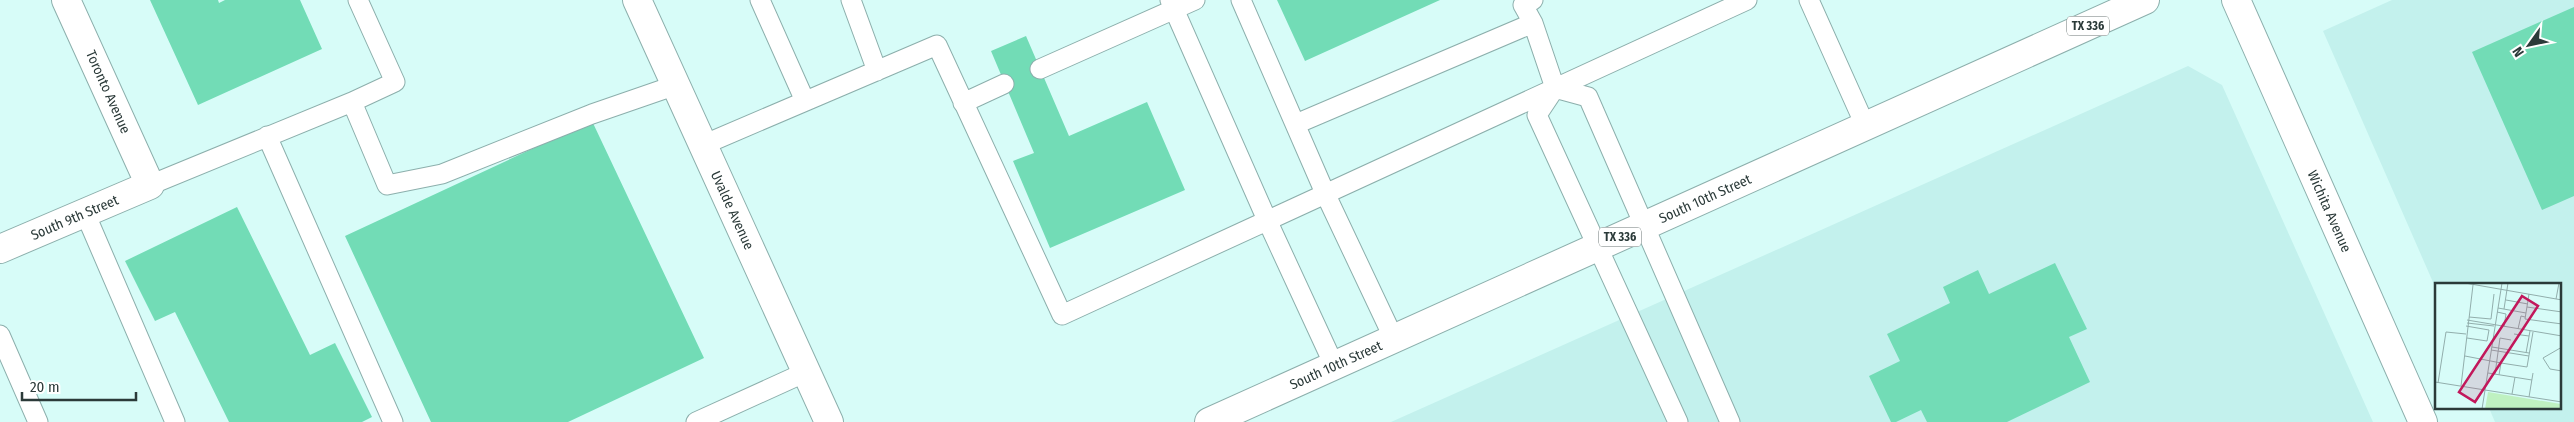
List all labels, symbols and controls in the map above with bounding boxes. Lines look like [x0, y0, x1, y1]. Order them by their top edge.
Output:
road number: TX 336 [2067, 16, 2109, 36]
north arrow [2504, 20, 2554, 70]
text: N [2509, 44, 2528, 60]
street label: Toronto Avenue [82, 48, 134, 136]
street label: Uvalde Avenue [707, 168, 758, 252]
street label: Wichita Avenue [2304, 168, 2355, 255]
street label: South 10th Street [1656, 170, 1754, 227]
street label: South 9th Street [28, 191, 121, 243]
road number: TX 336 [1599, 228, 1641, 246]
inset map [2435, 283, 2562, 410]
street label: South 10th Street [1287, 337, 1385, 393]
scale bar [22, 370, 136, 402]
text: 20 m [30, 378, 60, 396]

